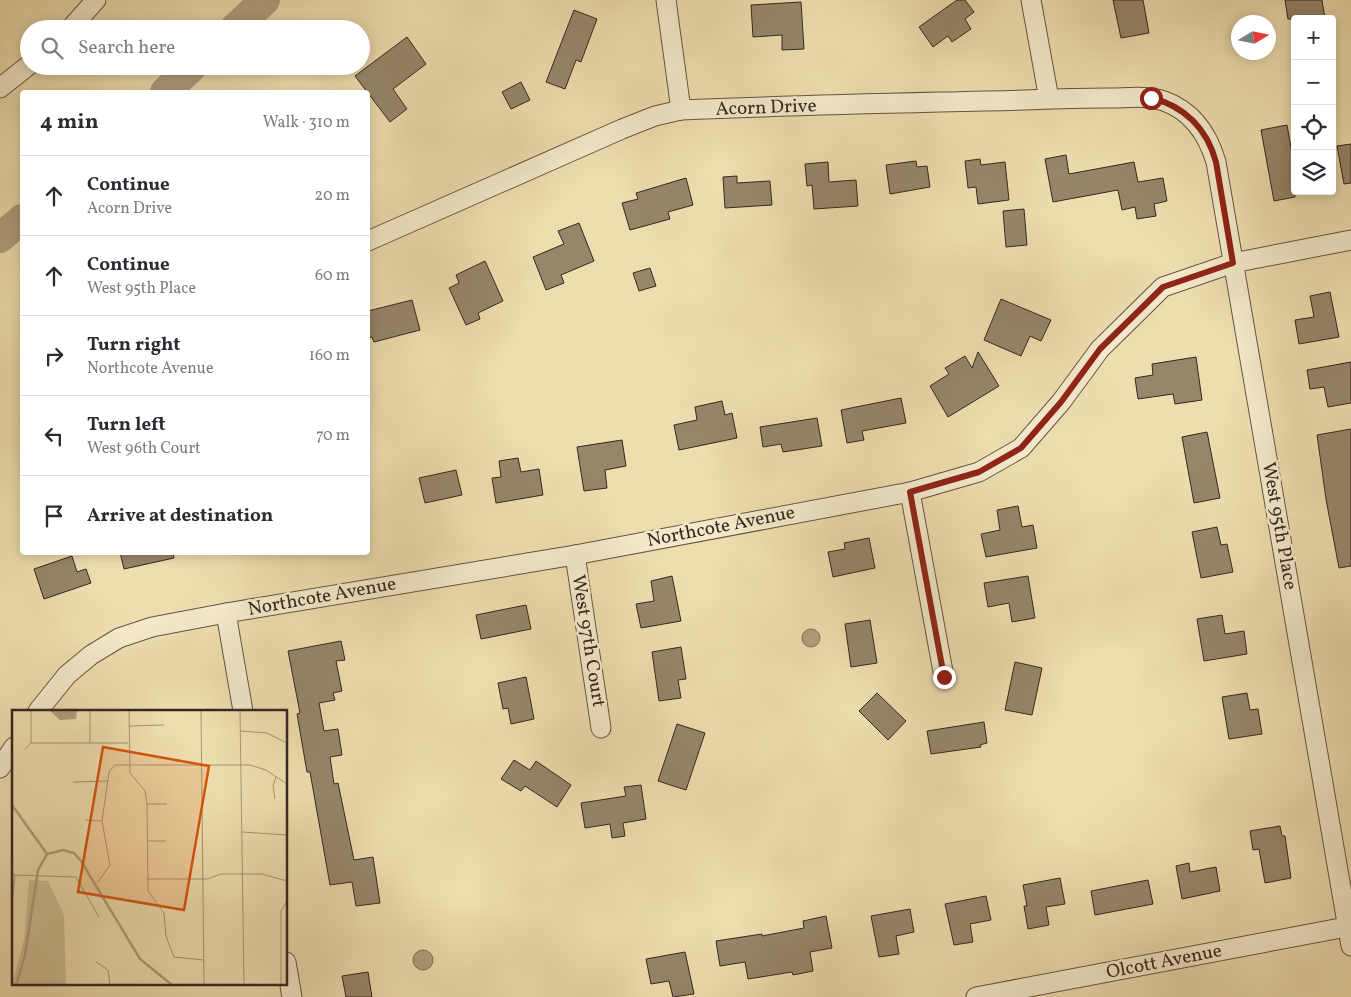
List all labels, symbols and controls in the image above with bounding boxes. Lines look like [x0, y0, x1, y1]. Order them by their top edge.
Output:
north arrow [1231, 15, 1276, 60]
map controls [1291, 15, 1336, 195]
button: + [1291, 15, 1336, 60]
search box [20, 20, 370, 75]
icon: search [38, 34, 66, 62]
text: Search here [78, 35, 175, 61]
button: − [1291, 60, 1336, 105]
route start [1140, 87, 1163, 110]
street label: Acorn Drive [715, 93, 817, 123]
button: locate [1291, 105, 1336, 150]
text: 4 min [40, 108, 99, 137]
text: Walk · 310 m [263, 112, 350, 134]
button: layers [1291, 150, 1336, 195]
text: Continue [87, 172, 170, 198]
icon: ahead [40, 182, 68, 210]
text: 20 m [315, 185, 350, 207]
text: Acorn Drive [87, 198, 172, 220]
text: Continue [87, 252, 170, 278]
icon: ahead [40, 262, 68, 290]
text: 60 m [315, 265, 350, 287]
text: West 95th Place [87, 278, 196, 300]
text: Turn right [87, 332, 180, 358]
icon: right [40, 342, 68, 370]
text: 160 m [309, 345, 350, 367]
text: Northcote Avenue [87, 358, 213, 380]
text: Turn left [87, 412, 166, 438]
icon: left [40, 422, 68, 450]
text: 70 m [316, 425, 350, 447]
text: West 96th Court [87, 438, 201, 460]
street label: West 95th Place [1255, 460, 1303, 592]
street label: Northcote Avenue [645, 500, 797, 554]
icon: arrive [40, 502, 68, 530]
text: Arrive at destination [87, 503, 273, 529]
street label: Northcote Avenue [246, 571, 398, 623]
street label: West 97th Court [565, 573, 611, 709]
route end [933, 666, 956, 689]
inset map [12, 710, 288, 984]
street label: Olcott Avenue [1104, 938, 1224, 986]

